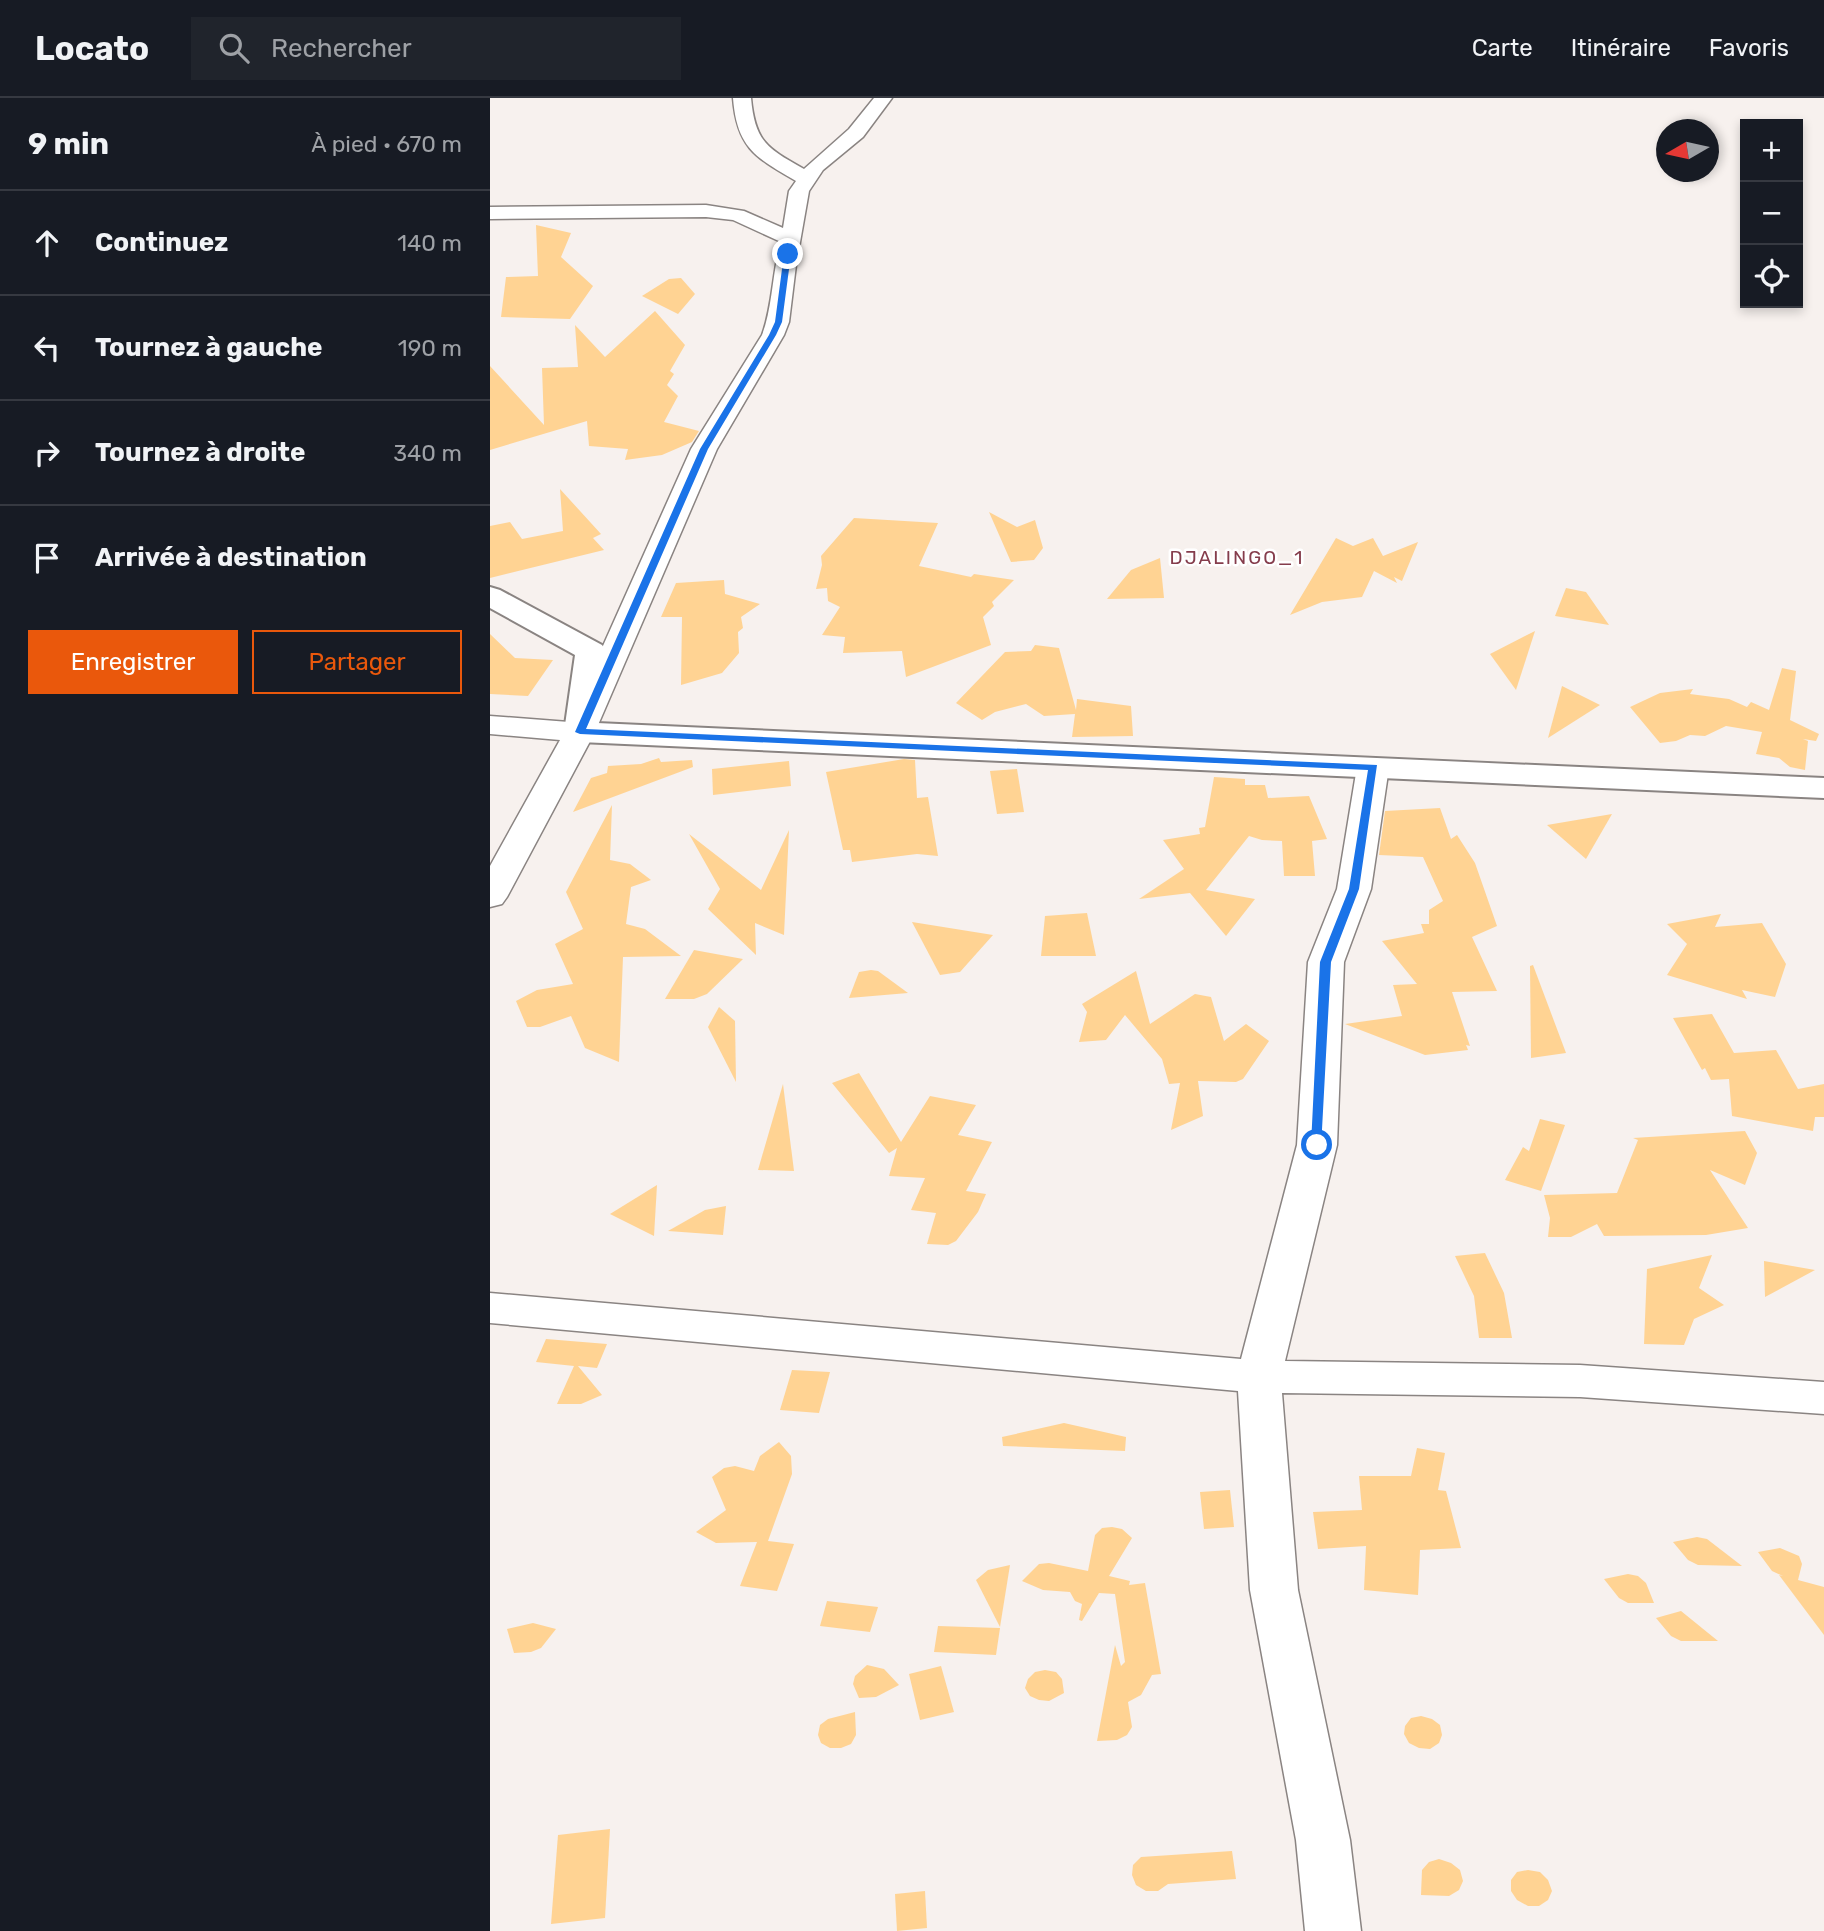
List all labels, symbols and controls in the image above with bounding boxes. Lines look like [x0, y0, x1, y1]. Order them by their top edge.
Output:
search box [191, 17, 681, 80]
text: Locato [35, 29, 149, 68]
icon: search [215, 29, 253, 67]
text: Rechercher [271, 33, 412, 64]
text: Carte [1472, 34, 1533, 62]
text: Itinéraire [1571, 34, 1671, 62]
text: Favoris [1709, 34, 1789, 62]
north arrow [1656, 119, 1719, 182]
map controls [1740, 119, 1803, 308]
button: + [1740, 119, 1803, 182]
text: 9 min [28, 126, 109, 162]
text: À pied · 670 m [311, 130, 462, 158]
button: − [1740, 182, 1803, 245]
icon: ahead [28, 224, 66, 262]
text: Continuez [95, 227, 228, 258]
text: 140 m [397, 229, 462, 257]
route end [772, 238, 803, 269]
button: locate [1740, 245, 1803, 308]
icon: left [28, 329, 66, 367]
text: Tournez à gauche [95, 332, 323, 363]
text: 190 m [398, 334, 462, 362]
icon: right [28, 434, 66, 472]
text: Tournez à droite [95, 437, 305, 468]
text: 340 m [393, 439, 462, 467]
icon: arrive [28, 539, 66, 577]
text: Arrivée à destination [95, 542, 367, 573]
district label: DJALINGO_1 [1170, 546, 1304, 569]
button: Enregistrer [28, 630, 238, 694]
button: Partager [252, 630, 462, 694]
route start [1301, 1129, 1332, 1160]

